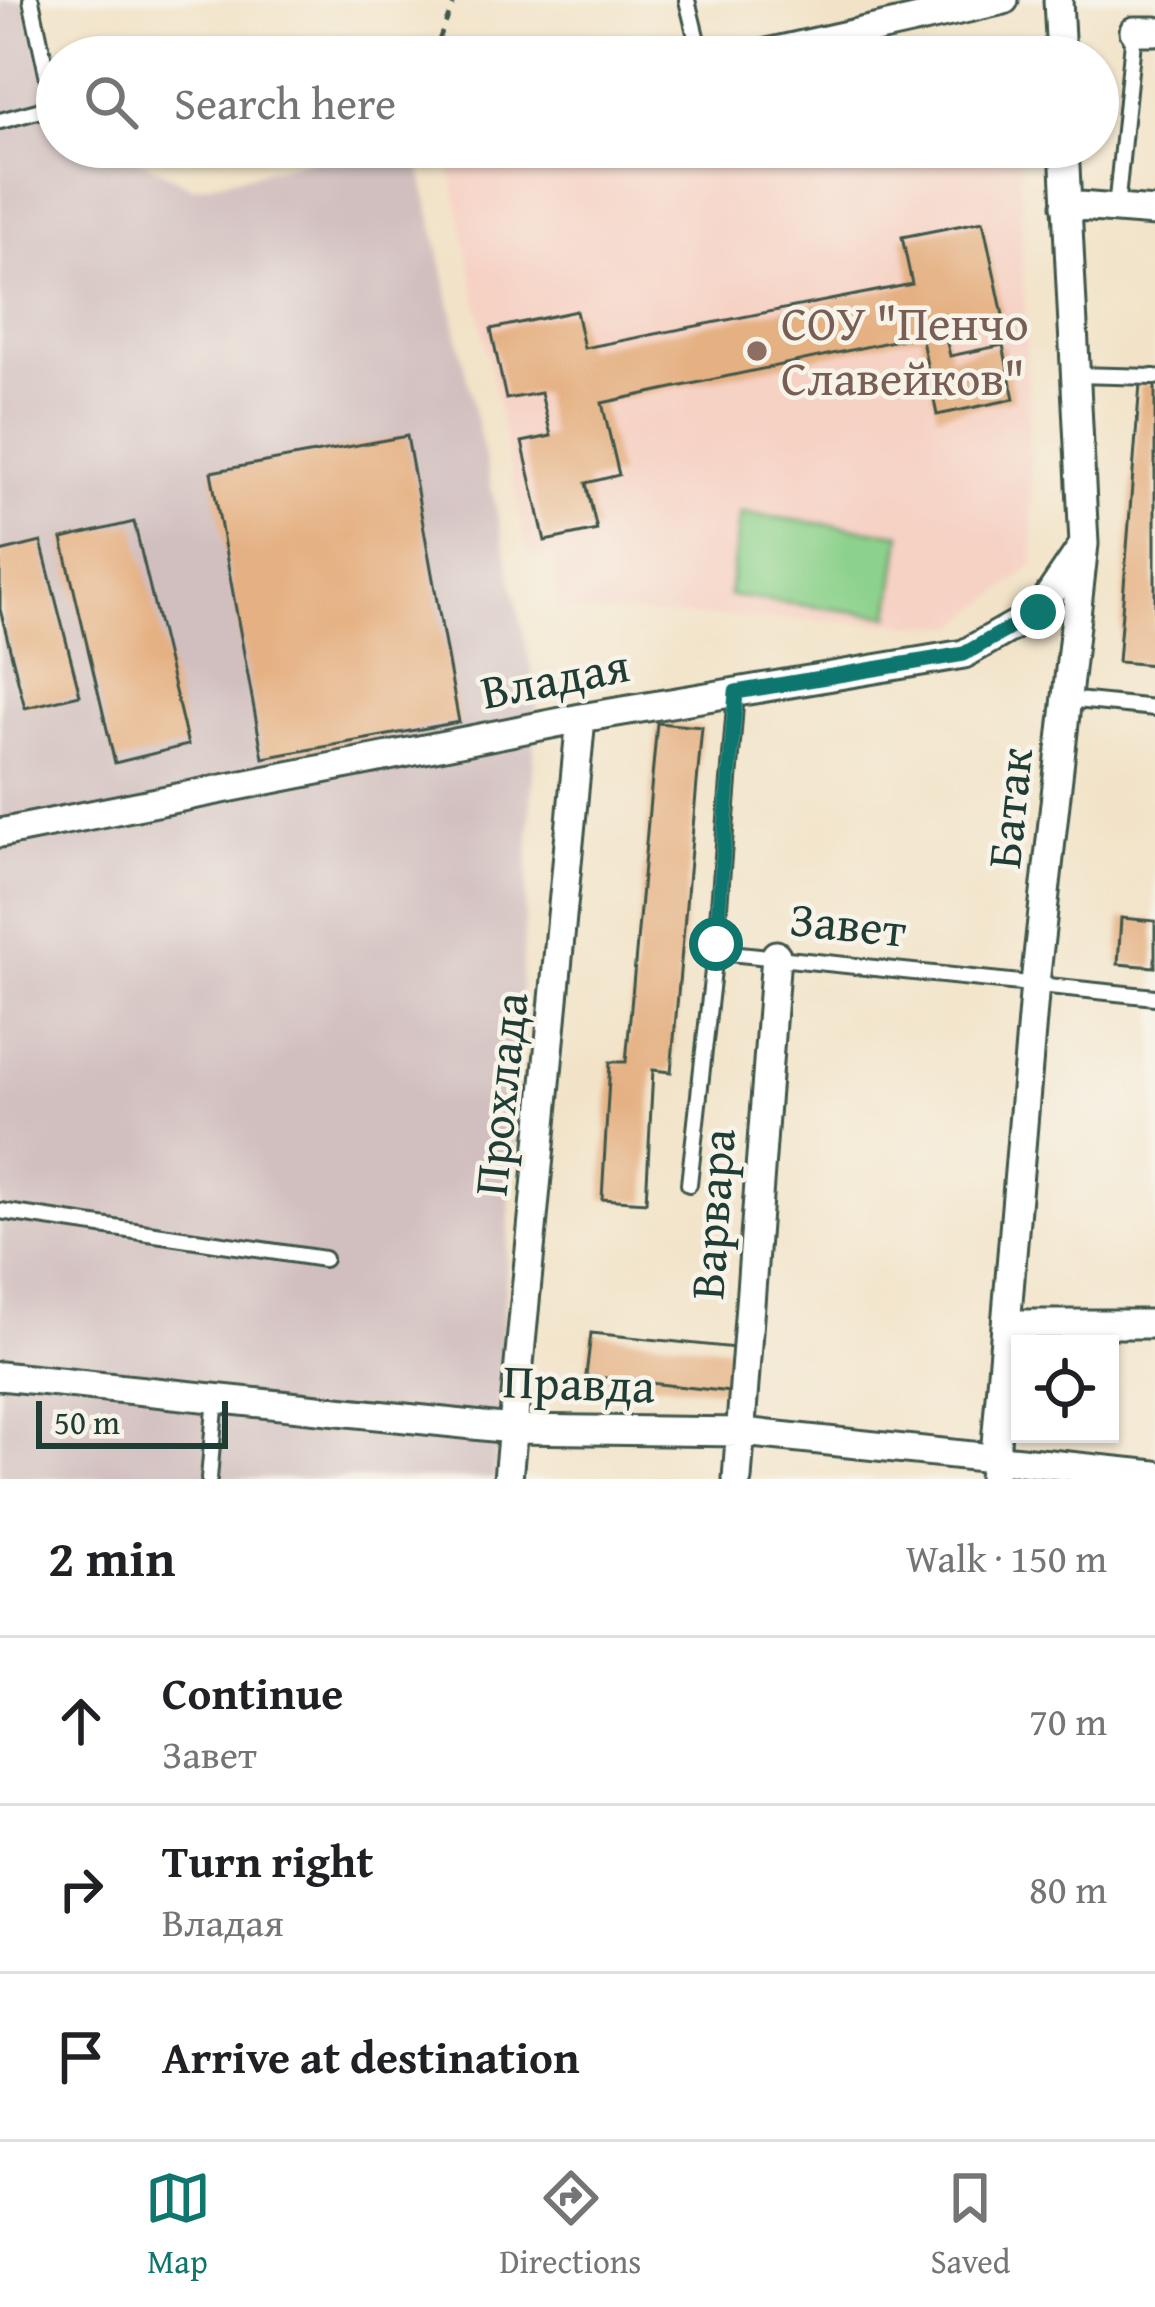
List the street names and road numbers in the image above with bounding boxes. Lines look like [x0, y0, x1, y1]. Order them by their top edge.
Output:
street label: Владая [475, 628, 635, 727]
street label: Батак [967, 744, 1050, 872]
street label: Завет [786, 882, 910, 965]
street label: Прохлада [454, 989, 545, 1199]
street label: Варвара [670, 1126, 753, 1302]
street label: Правда [502, 1344, 656, 1421]

